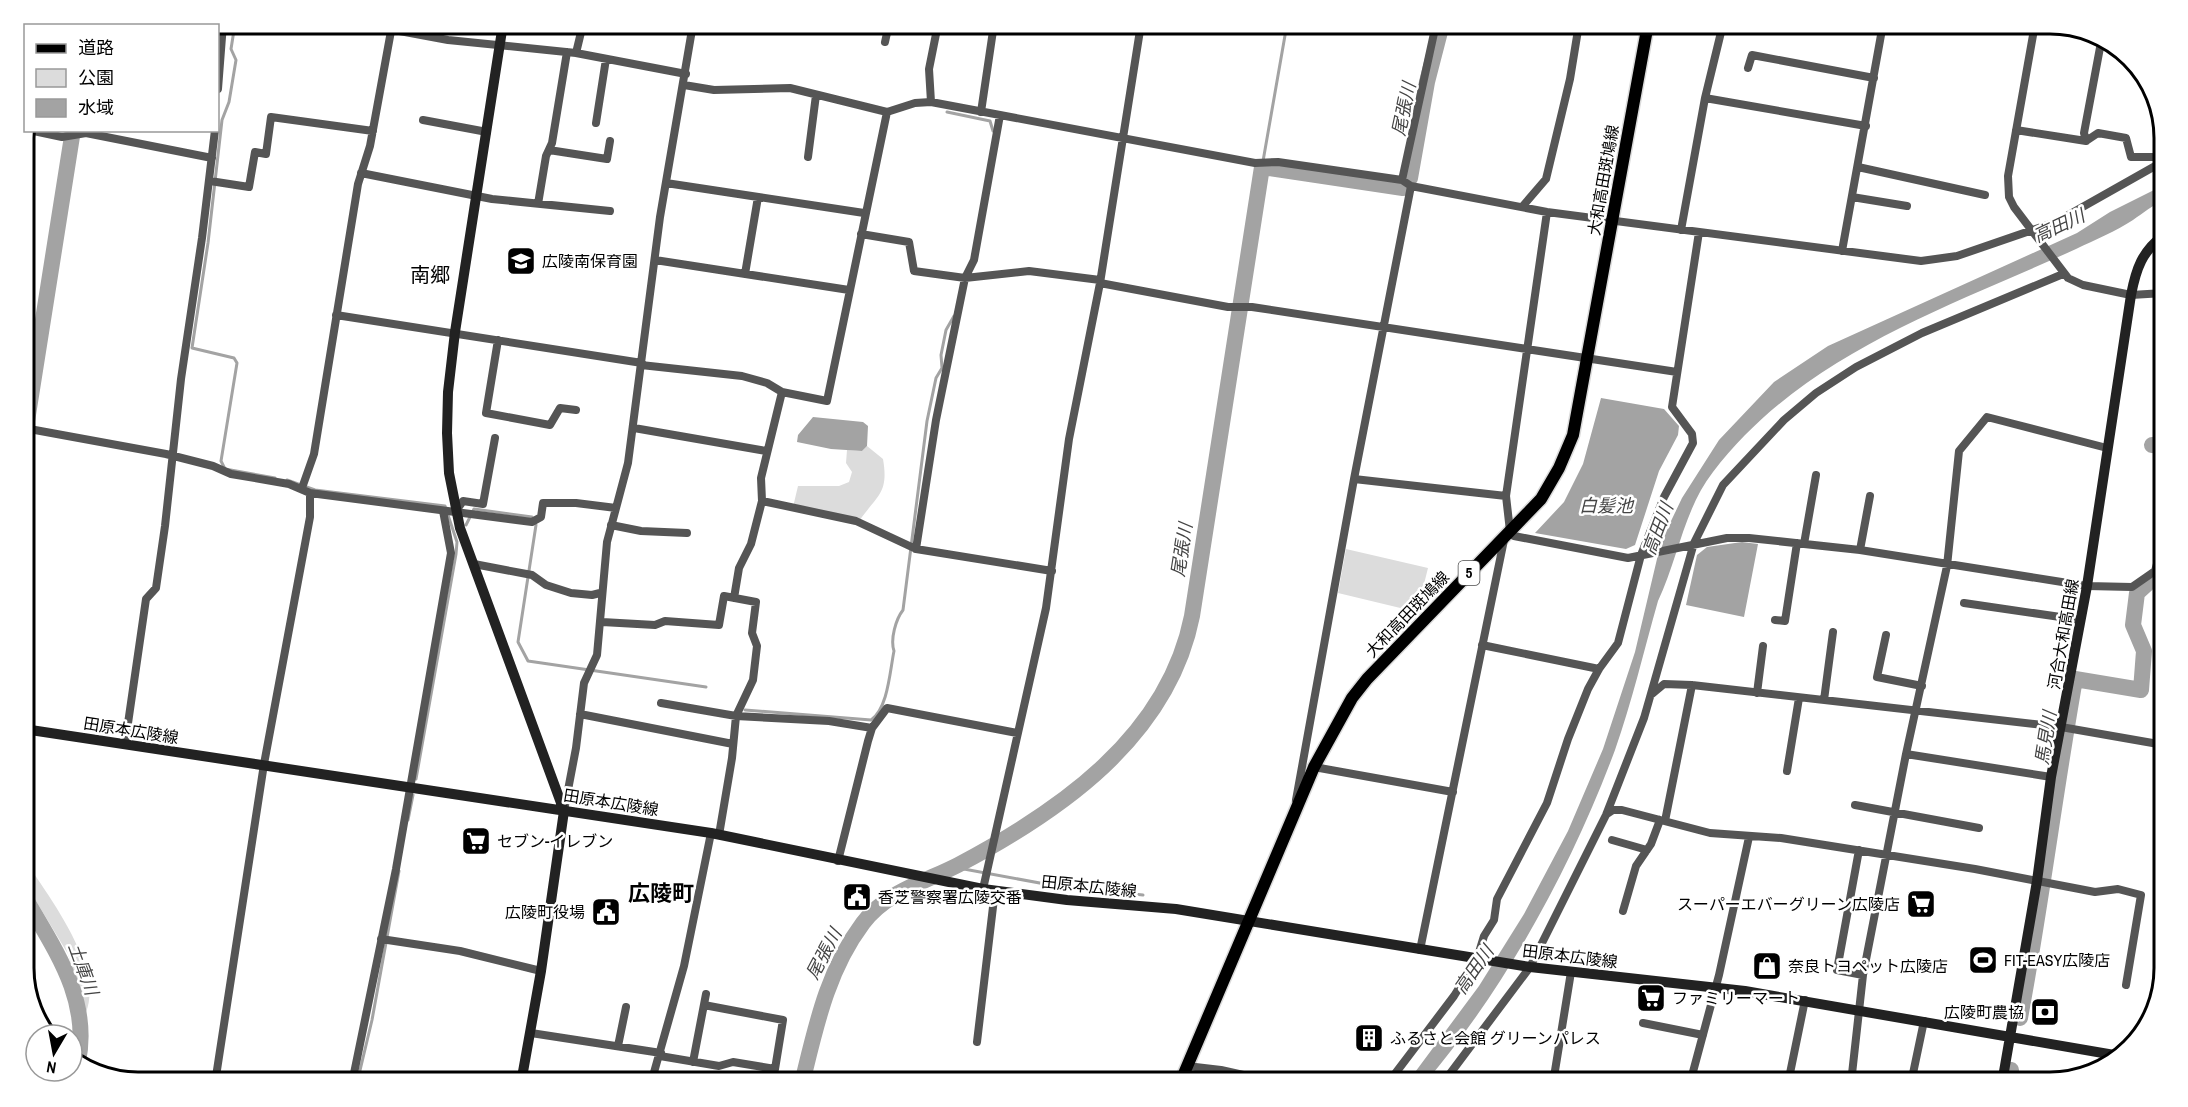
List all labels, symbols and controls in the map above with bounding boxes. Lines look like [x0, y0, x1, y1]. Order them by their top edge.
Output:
legend [24, 24, 219, 132]
text: 道路 [78, 35, 114, 60]
text: 公園 [78, 65, 114, 90]
water label: 尾張川 [1386, 78, 1422, 138]
text: 水域 [78, 95, 114, 120]
street label: 大和高田斑鳩線 [1582, 123, 1624, 237]
water label: 高田川 [2029, 202, 2090, 248]
school or university icon: 広陵南保育園 [505, 245, 537, 277]
place label: 広陵南保育園 [542, 250, 638, 272]
district label: 南郷 [410, 261, 450, 288]
water label: 白髪池 [1579, 493, 1635, 518]
water label: 高田川 [1636, 497, 1680, 559]
water label: 尾張川 [1165, 519, 1198, 579]
road number: 5 [1458, 561, 1480, 585]
street label: 大和高田斑鳩線 [1360, 566, 1454, 662]
street label: 河合大和高田線 [2042, 577, 2084, 691]
water label: 馬見川 [2029, 707, 2062, 767]
street label: 田原本広陵線 [82, 712, 180, 748]
street label: 田原本広陵線 [562, 784, 660, 820]
supermarket icon: セブン-イレブン [460, 825, 492, 857]
place label: セブン-イレブン [497, 830, 613, 852]
street label: 田原本広陵線 [1040, 870, 1138, 902]
district label: 広陵町 [628, 878, 694, 908]
public building icon: 香芝警察署広陵交番 [841, 881, 873, 913]
place label: 香芝警察署広陵交番 [878, 886, 1022, 908]
supermarket icon: スーパーエバーグリーン広陵店 [1905, 888, 1937, 920]
place label: スーパーエバーグリーン広陵店 [1677, 893, 1900, 915]
public building icon: 広陵町役場 [590, 896, 622, 928]
place label: 広陵町役場 [505, 901, 585, 923]
water label: 尾張川 [800, 922, 848, 983]
water label: 土庫川 [62, 939, 105, 1000]
water label: 高田川 [1448, 939, 1500, 999]
street label: 田原本広陵線 [1521, 939, 1619, 973]
sports icon: FIT-EASY広陵店 [1967, 944, 1999, 976]
place label: FIT-EASY広陵店 [2004, 949, 2110, 971]
shop icon: 奈良トヨペット広陵店 [1751, 950, 1783, 982]
place label: 奈良トヨペット広陵店 [1788, 955, 1948, 977]
supermarket icon: ファミリーマート [1635, 982, 1667, 1014]
place label: ファミリーマート [1672, 987, 1800, 1009]
bank icon: 広陵町農協 [2029, 996, 2061, 1028]
place label: 広陵町農協 [1944, 1001, 2024, 1023]
building icon: ふるさと会館 グリーンパレス [1353, 1022, 1385, 1054]
north arrow [24, 1023, 84, 1083]
place label: ふるさと会館 グリーンパレス [1390, 1027, 1601, 1049]
text: N [45, 1056, 58, 1079]

